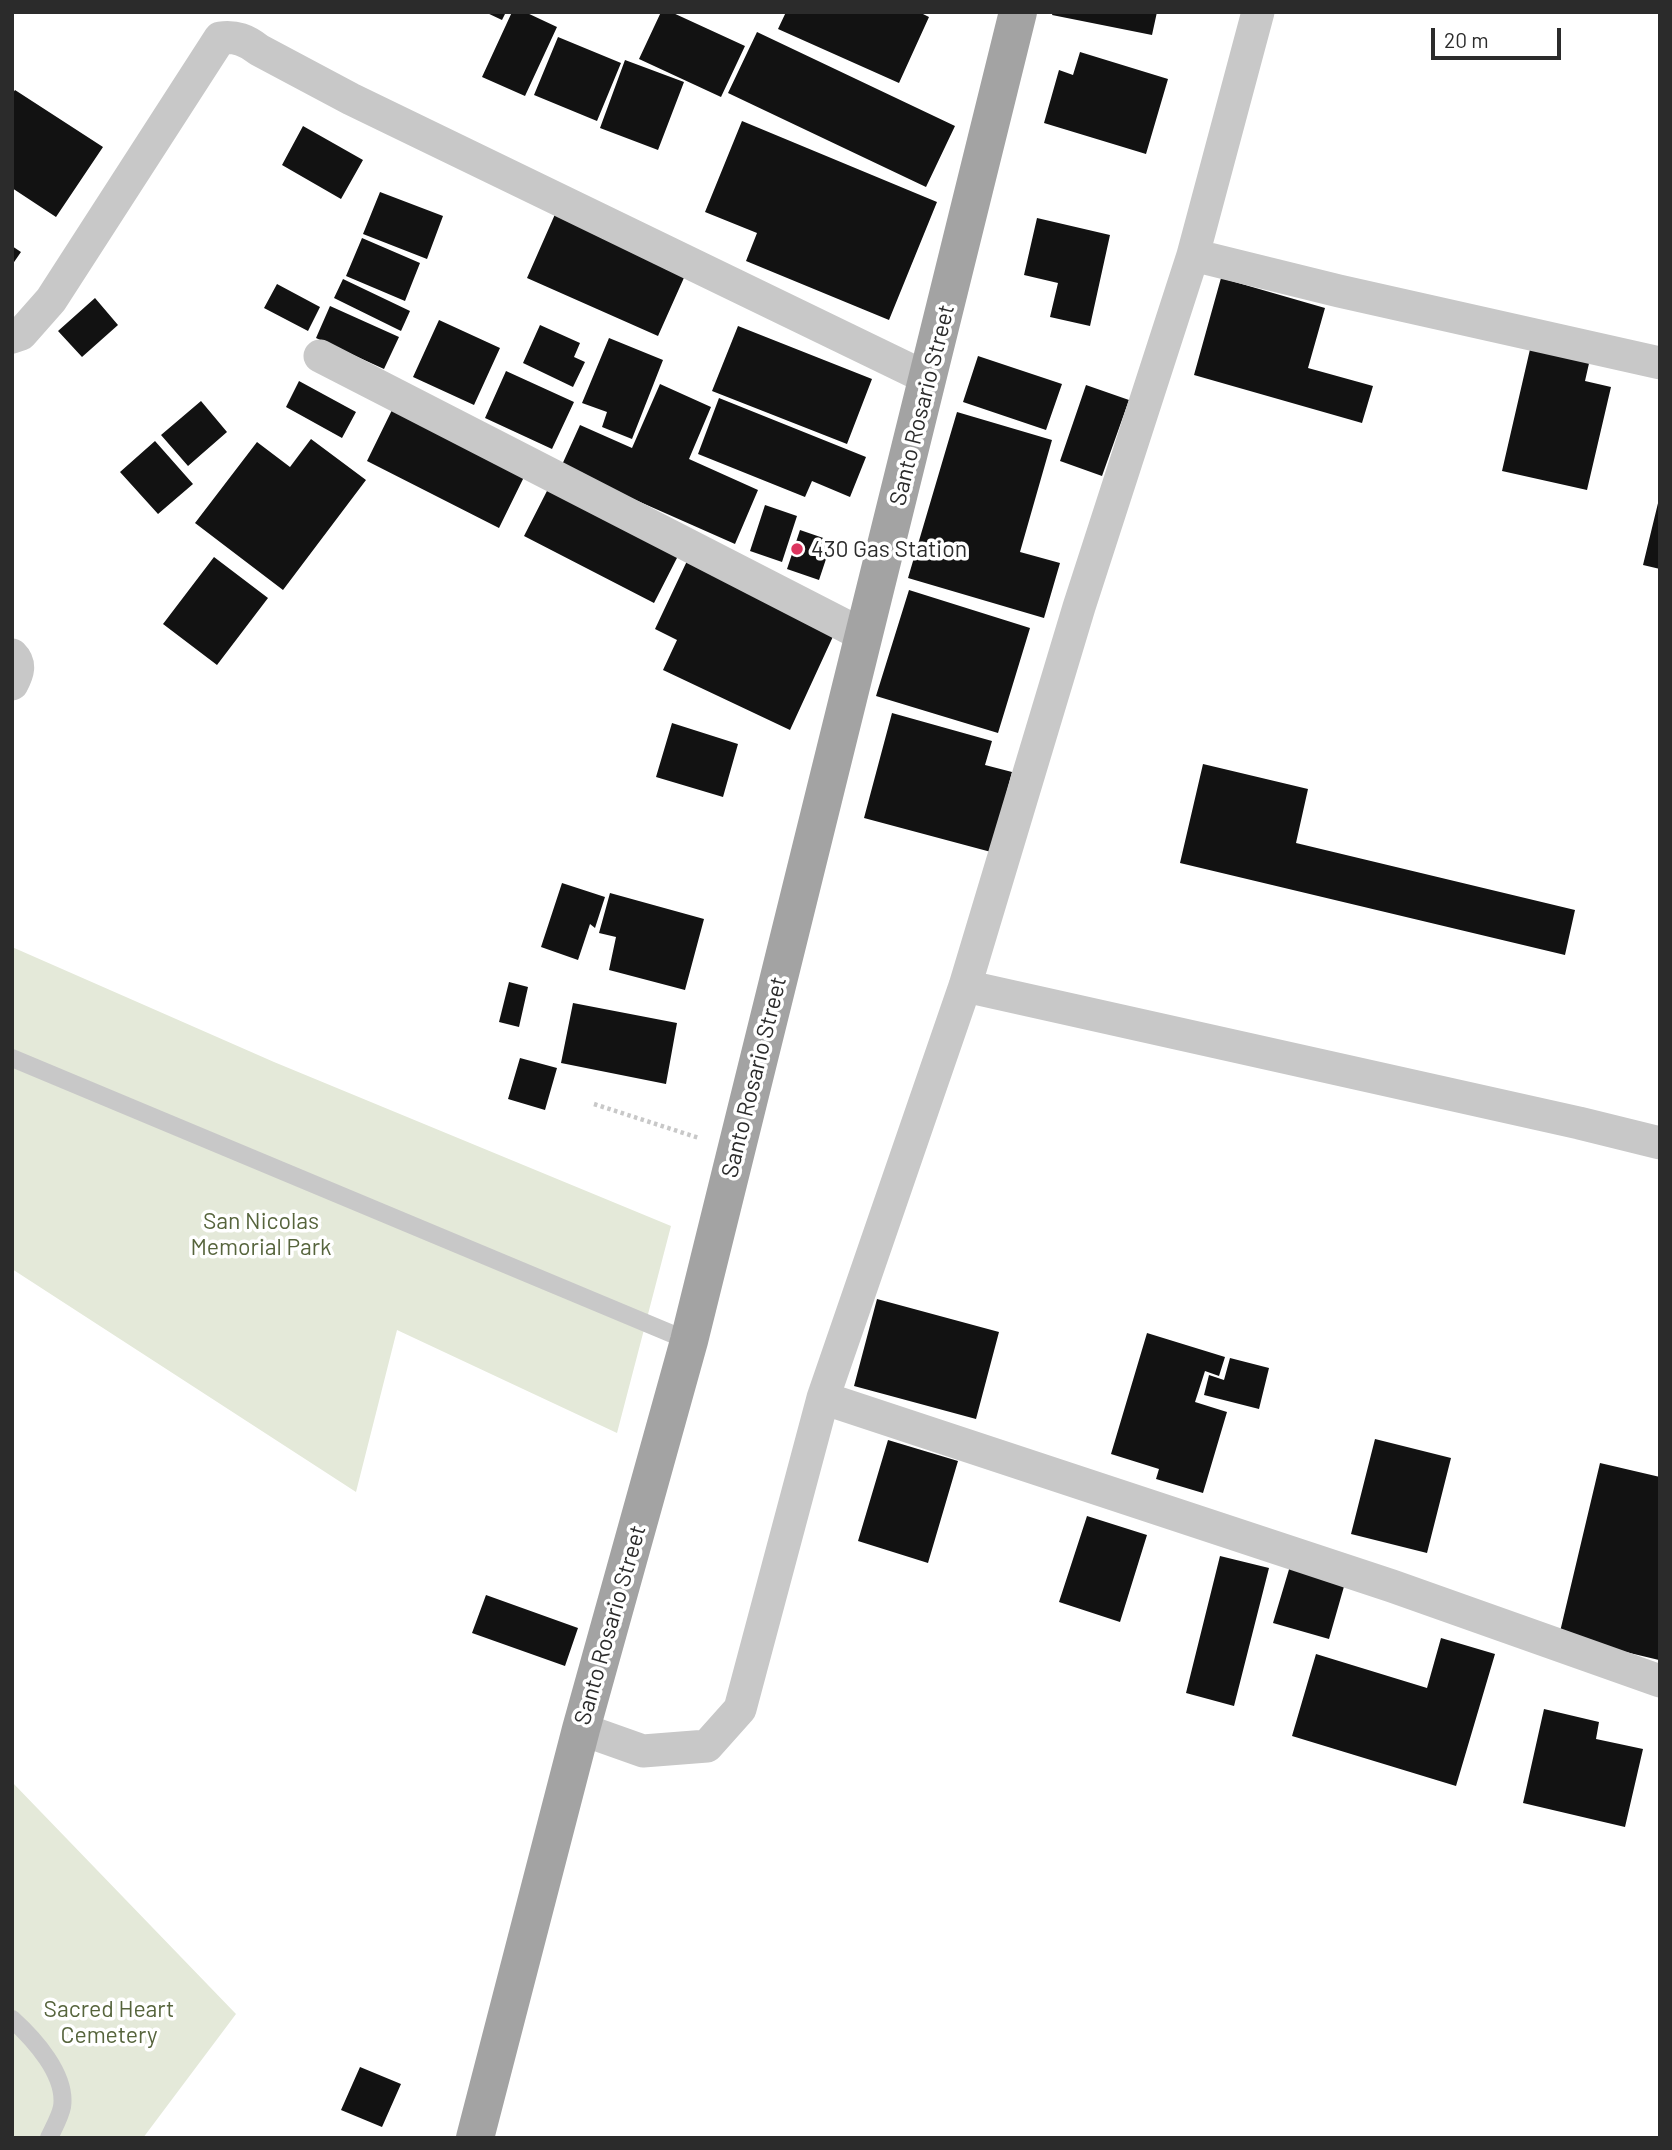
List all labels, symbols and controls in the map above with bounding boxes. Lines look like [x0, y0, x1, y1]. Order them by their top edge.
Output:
scale bar [1434, 14, 1564, 58]
text: 20 m [1444, 27, 1489, 52]
street label: Santo Rosario Street [884, 302, 960, 508]
place label: 430 Gas Station [811, 535, 967, 563]
marker: 430 Gas Station [789, 541, 805, 557]
street label: Santo Rosario Street [716, 974, 792, 1180]
park label: San Nicolas Memorial Park [190, 1207, 332, 1261]
street label: Santo Rosario Street [568, 1522, 652, 1728]
park label: Sacred Heart Cemetery [44, 1995, 174, 2049]

